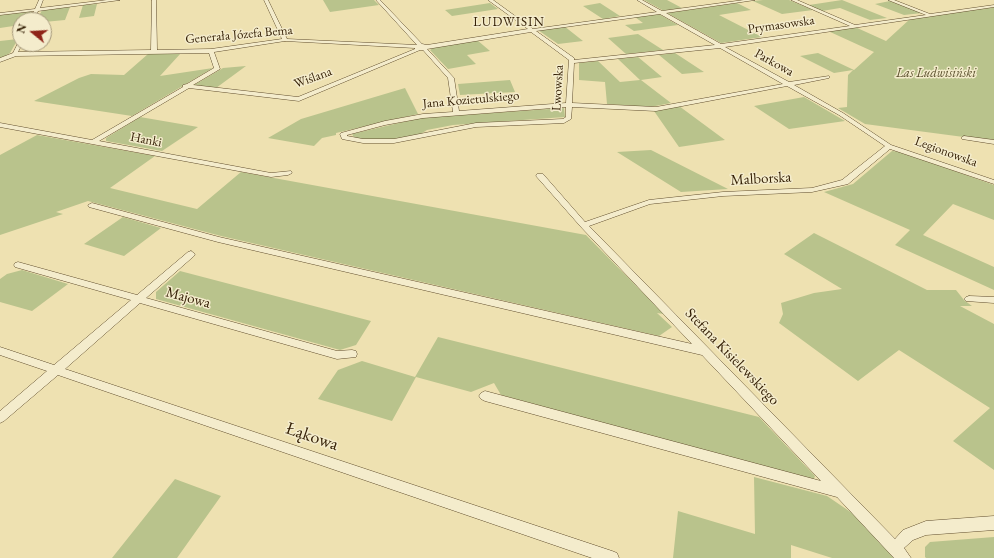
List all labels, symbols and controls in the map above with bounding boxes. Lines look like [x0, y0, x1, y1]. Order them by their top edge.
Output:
north arrow [12, 12, 52, 52]
street label: Prymasowska [747, 13, 815, 37]
district label: LUDWISIN [473, 14, 545, 30]
text: N [14, 22, 30, 35]
street label: Generała Józefa Bema [185, 23, 293, 47]
street label: Parkowa [752, 46, 796, 80]
street label: Wiślana [292, 64, 334, 92]
street label: Lwowska [549, 65, 567, 111]
park label: Las Ludwisiński [896, 65, 976, 81]
street label: Jana Kozietulskiego [422, 88, 520, 112]
street label: Hanki [129, 129, 163, 151]
street label: Legionowska [913, 133, 979, 171]
street label: Malborska [730, 168, 792, 190]
street label: Majowa [164, 283, 212, 313]
street label: Stefana Kisielewskiego [681, 305, 783, 409]
street label: Łąkowa [283, 418, 341, 456]

